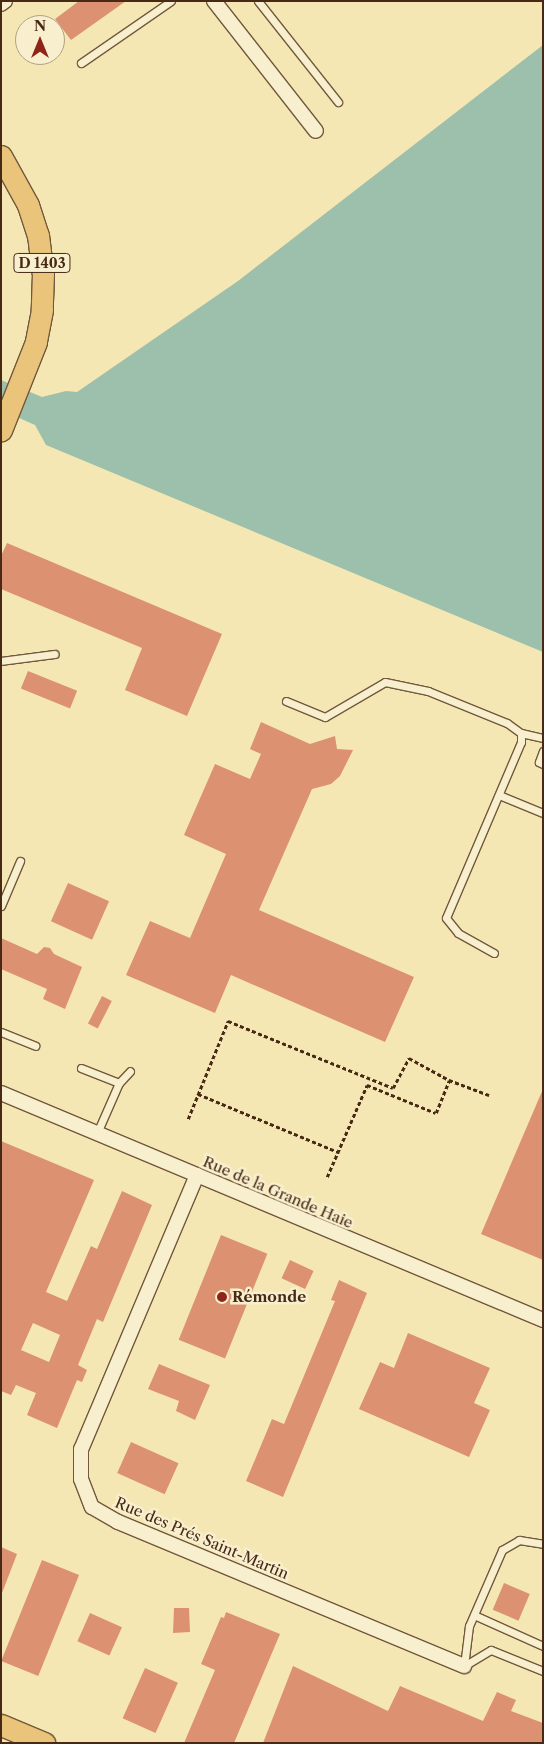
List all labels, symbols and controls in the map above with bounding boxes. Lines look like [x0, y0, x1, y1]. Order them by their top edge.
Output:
north arrow [15, 15, 65, 65]
text: N [34, 17, 46, 35]
road number: D 1403 [13, 252, 71, 274]
street label: Rue de la Grande Haie [200, 1152, 356, 1232]
place label: Rémonde [232, 1288, 306, 1306]
marker: Rémonde [216, 1291, 228, 1303]
street label: Rue des Prés Saint-Martin [112, 1493, 292, 1583]

